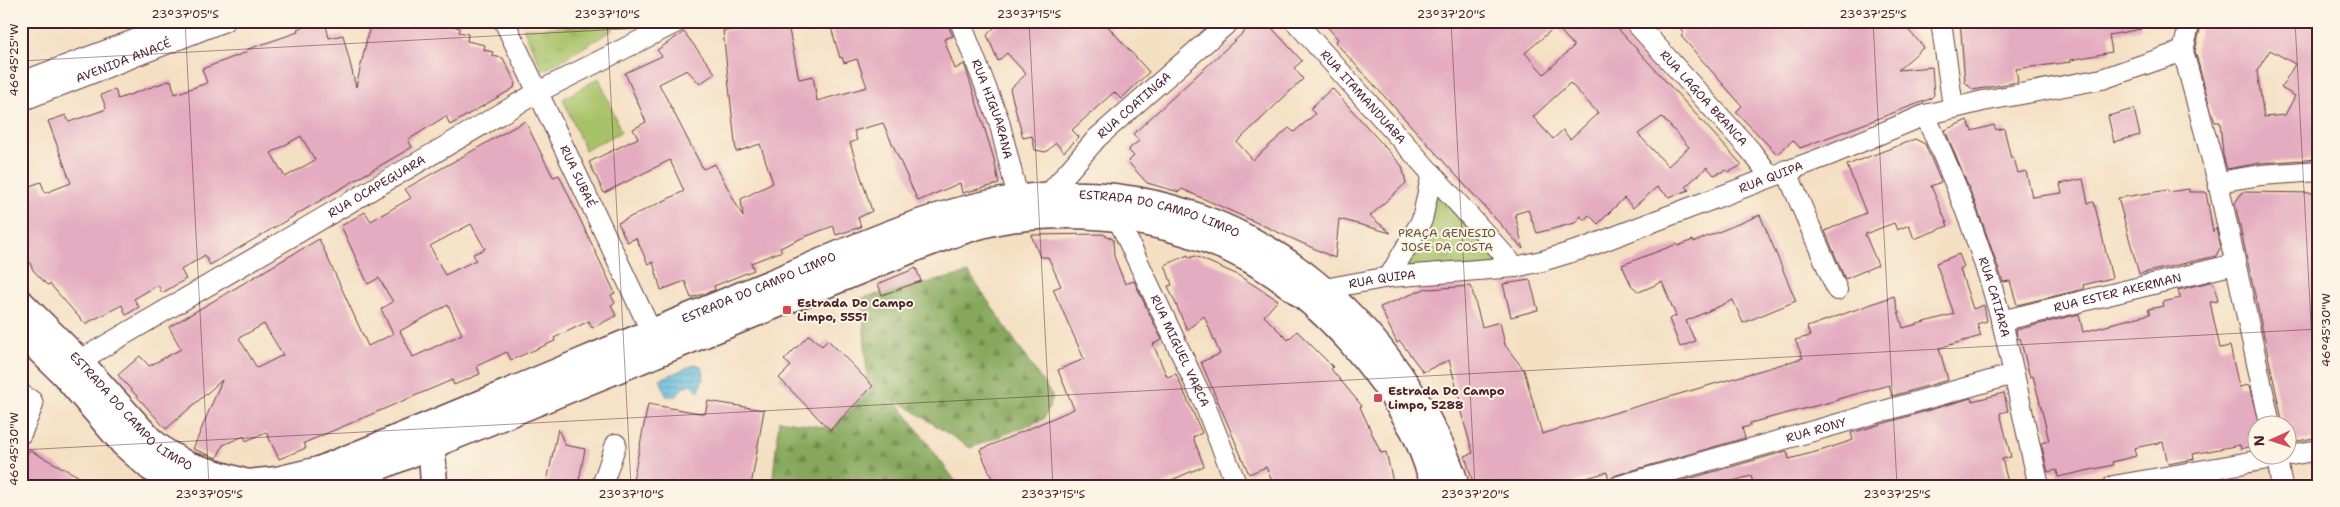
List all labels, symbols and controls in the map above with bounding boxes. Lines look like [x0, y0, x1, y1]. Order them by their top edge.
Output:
text: 23°37'05"S [151, 6, 219, 22]
text: 23°37'10"S [574, 6, 640, 22]
text: 23°37'15"S [997, 6, 1062, 22]
text: 23°37'20"S [1417, 6, 1486, 22]
text: 23°37'25"S [1839, 6, 1907, 22]
text: 46°45'25"W [6, 24, 22, 96]
street label: AVENIDA ANACÉ [73, 35, 173, 87]
street label: RUA ITAMANDUABA [1317, 47, 1409, 148]
street label: RUA LAGOA BRANCA [1656, 47, 1751, 150]
street label: RUA HIGUARANA [968, 57, 1016, 161]
street label: RUA COATINGA [1094, 68, 1175, 142]
street label: RUA SUBAÉ [556, 143, 599, 210]
street label: RUA OCAPEGUARA [325, 152, 429, 221]
street label: RUA QUIPA [1736, 158, 1806, 197]
street label: ESTRADA DO CAMPO LIMPO [1079, 187, 1242, 241]
park label: PRAÇA GENESIO JOSE DA COSTA [1398, 225, 1496, 255]
street label: ESTRADA DO CAMPO LIMPO [679, 248, 838, 327]
street label: RUA CATIARA [1975, 255, 2013, 339]
street label: RUA QUIPA [1347, 267, 1417, 292]
street label: RUA ESTER AKERMAN [2052, 269, 2183, 316]
street label: RUA MIGUEL VARCA [1147, 292, 1213, 410]
text: 46°45'30"W [2318, 293, 2334, 367]
place label: Estrada Do Campo Limpo, 5551 [797, 295, 914, 325]
marker: Estrada Do Campo Limpo, 5551 [781, 304, 793, 316]
street label: ESTRADA DO CAMPO LIMPO [66, 348, 194, 474]
place label: Estrada Do Campo Limpo, 5288 [1388, 383, 1505, 413]
marker: Estrada Do Campo Limpo, 5288 [1372, 392, 1384, 404]
text: 46°45'30"W [6, 412, 22, 486]
street label: RUA RONY [1784, 414, 1849, 446]
north arrow [2248, 414, 2298, 464]
text: N [2250, 435, 2268, 447]
text: 23°37'05"S [175, 486, 243, 502]
text: 23°37'10"S [598, 486, 664, 502]
text: 23°37'15"S [1021, 486, 1086, 502]
text: 23°37'20"S [1441, 486, 1510, 502]
text: 23°37'25"S [1863, 486, 1931, 502]

